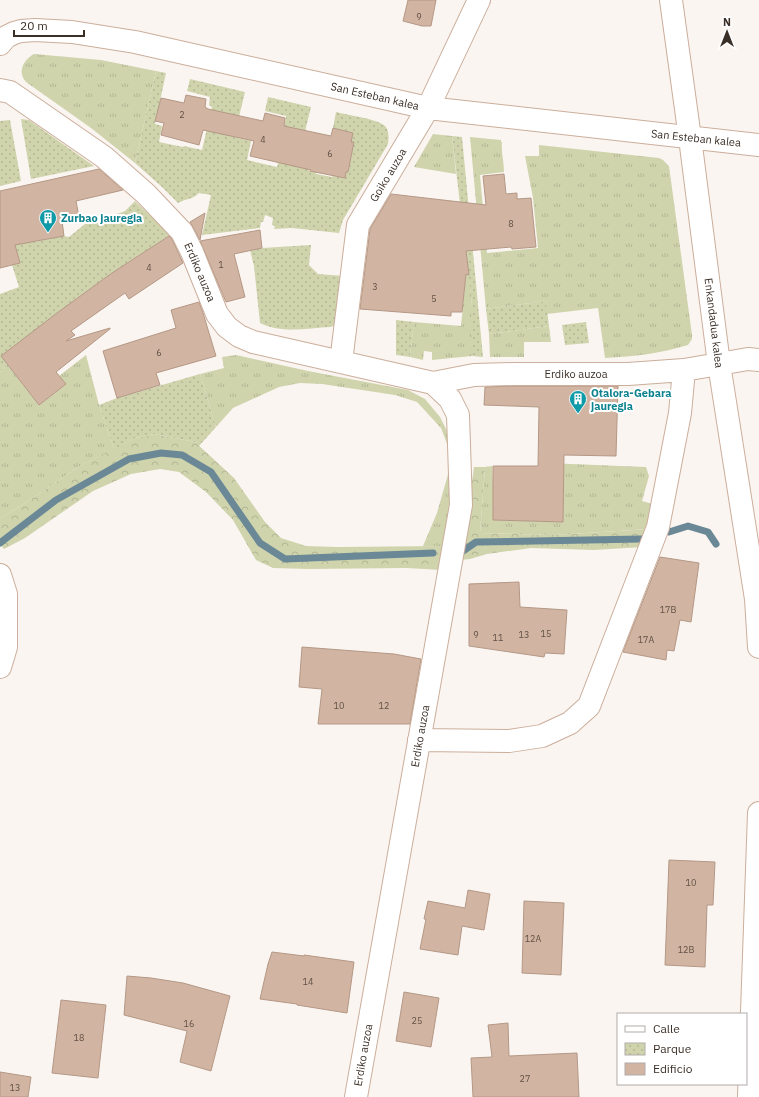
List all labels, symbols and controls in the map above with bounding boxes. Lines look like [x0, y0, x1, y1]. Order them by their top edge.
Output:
house number: 9 [416, 11, 422, 22]
scale bar [14, 12, 84, 38]
north arrow [707, 12, 747, 52]
text: N [723, 15, 731, 29]
text: 20 m [20, 18, 48, 33]
street label: San Esteban kalea [329, 79, 421, 113]
house number: 2 [179, 109, 185, 120]
street label: San Esteban kalea [650, 126, 742, 150]
house number: 4 [260, 134, 266, 145]
street label: Goiko auzoa [367, 146, 410, 204]
house number: 6 [327, 148, 333, 159]
building icon: Zurbao jauregia [38, 208, 58, 233]
place label: Zurbao jauregia [61, 211, 142, 225]
house number: 8 [508, 218, 514, 229]
street label: Erdiko auzoa [181, 240, 219, 304]
house number: 1 [218, 259, 224, 270]
house number: 4 [146, 262, 152, 273]
street label: Enkandadua kalea [702, 277, 726, 369]
house number: 3 [372, 281, 378, 292]
house number: 5 [431, 293, 437, 304]
house number: 6 [156, 347, 162, 358]
street label: Erdiko auzoa [544, 367, 608, 381]
place label: Otalora-Gebara jauregia [590, 386, 672, 413]
building icon: Otalora-Gebara jauregia [568, 389, 588, 414]
house number: 17B [660, 604, 676, 615]
house number: 15 [541, 628, 551, 639]
house number: 9 [473, 629, 479, 640]
house number: 13 [519, 629, 529, 640]
house number: 11 [493, 632, 503, 643]
house number: 17A [638, 634, 655, 645]
house number: 10 [334, 700, 344, 711]
house number: 12 [379, 700, 389, 711]
street label: Erdiko auzoa [408, 704, 432, 768]
house number: 10 [686, 877, 696, 888]
house number: 12A [525, 933, 542, 944]
house number: 12B [678, 944, 694, 955]
house number: 14 [303, 976, 313, 987]
legend [617, 1013, 747, 1085]
house number: 25 [412, 1015, 422, 1026]
house number: 16 [184, 1018, 194, 1029]
text: Calle [653, 1021, 680, 1036]
street label: Erdiko auzoa [351, 1023, 375, 1087]
house number: 18 [74, 1032, 84, 1043]
text: Parque [653, 1041, 692, 1056]
text: Edificio [653, 1061, 693, 1076]
house number: 27 [520, 1073, 530, 1084]
house number: 13 [10, 1082, 20, 1093]

